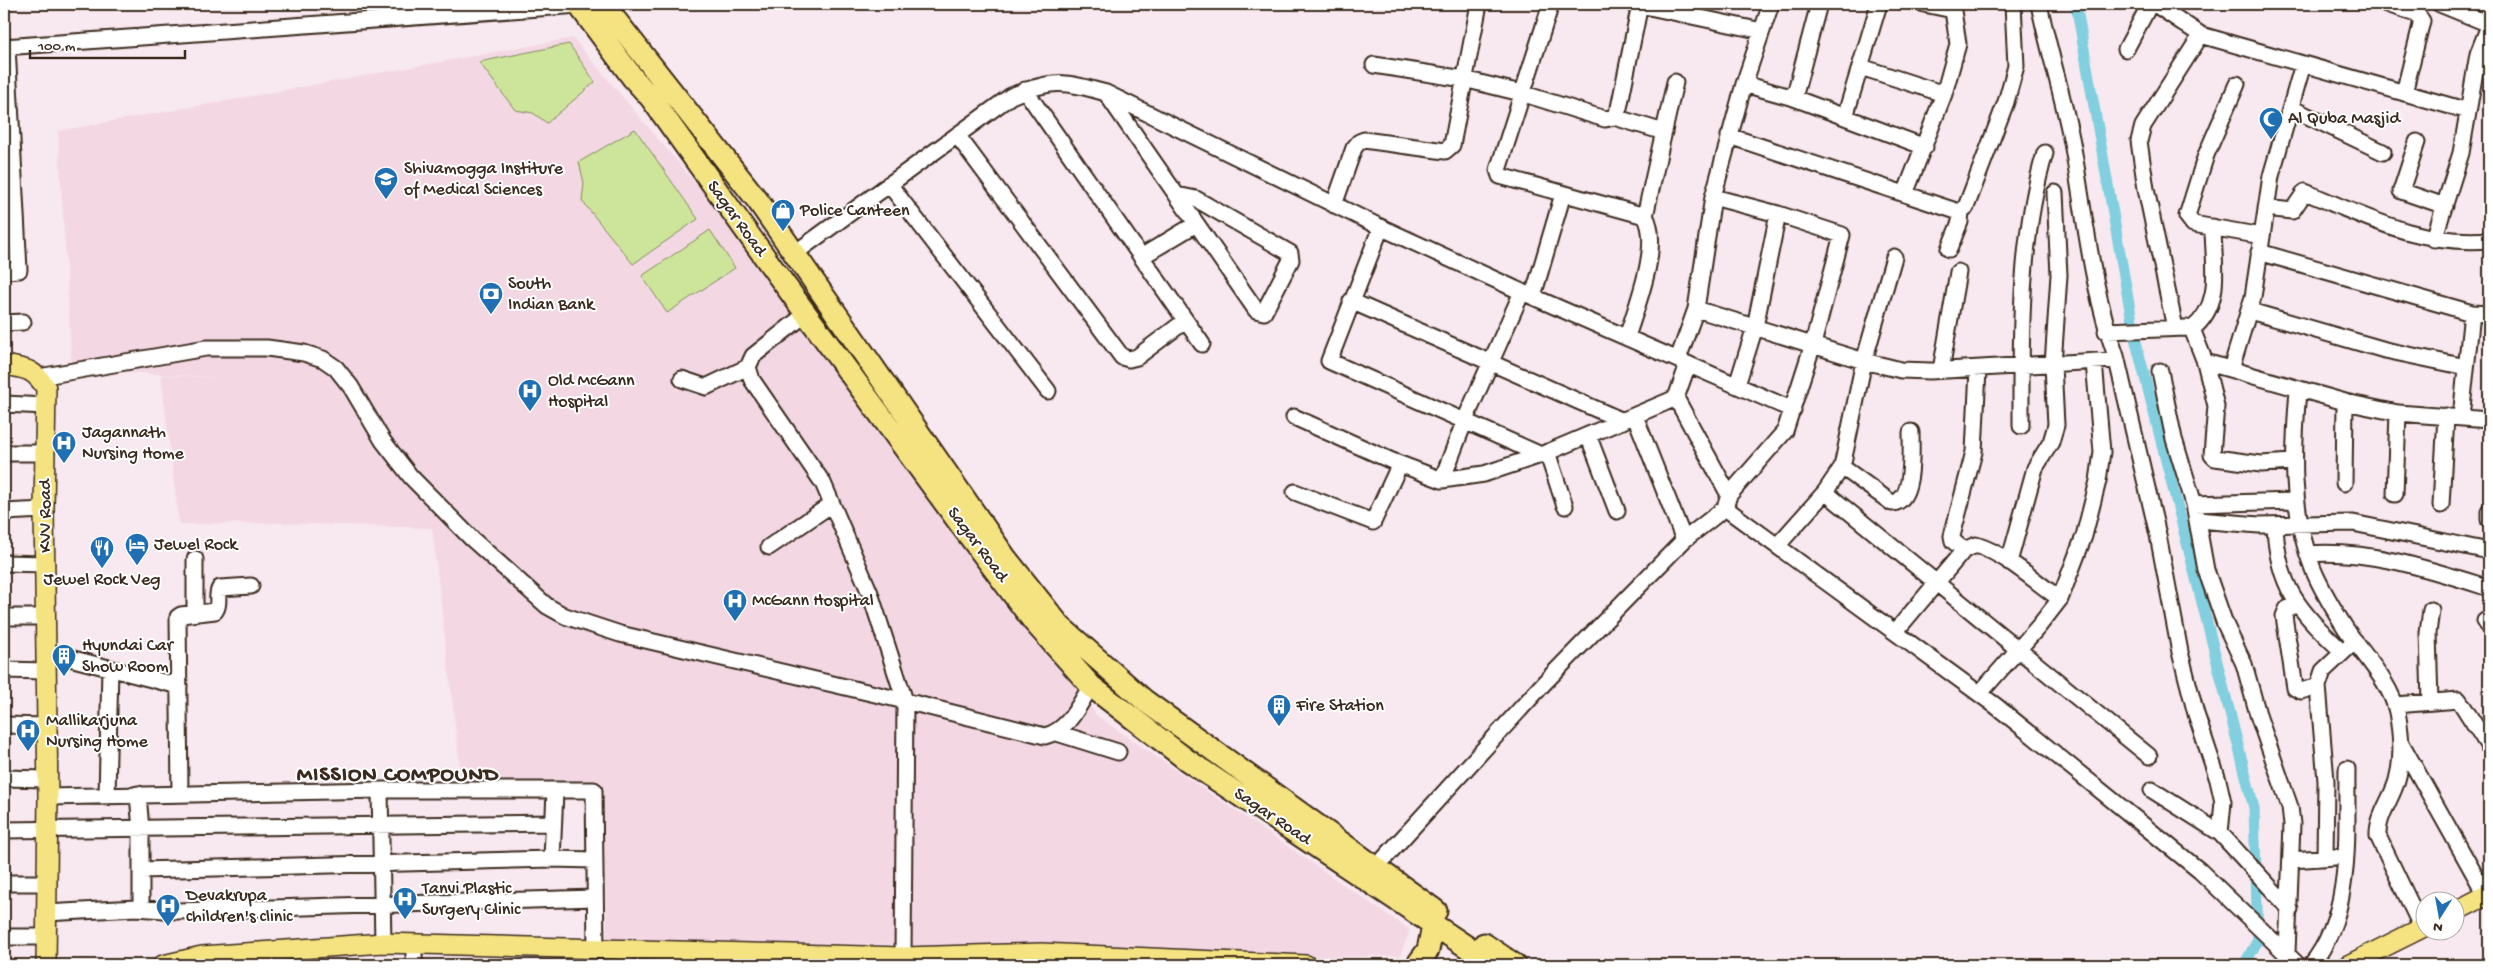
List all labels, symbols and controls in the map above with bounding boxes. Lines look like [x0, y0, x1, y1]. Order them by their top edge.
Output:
scale bar [30, 28, 185, 60]
text: 100 m [37, 38, 76, 56]
mosque icon: Al Quba Masjid [2258, 106, 2284, 140]
place label: Al Quba Masjid [2288, 109, 2401, 130]
place label: Shivamogga Institure of Medical Sciences [404, 159, 564, 201]
school or university icon: Shivamogga Institure of Medical Sciences [373, 166, 399, 200]
street label: Sagar Road [701, 177, 771, 262]
shop icon: Police Canteen [770, 198, 796, 232]
place label: Police Canteen [799, 201, 910, 222]
place label: South Indian Bank [508, 274, 596, 316]
bank icon: South Indian Bank [478, 281, 504, 315]
place label: Old McGann Hospital [548, 371, 635, 413]
hospital icon: Old McGann Hospital [517, 378, 543, 412]
place label: Jagannath Nursing Home [82, 423, 185, 465]
hospital icon: Jagannath Nursing Home [51, 430, 77, 464]
street label: KVV Road [36, 478, 57, 553]
street label: Sagar Road [942, 503, 1013, 588]
hotel icon: Jewel Rock [124, 532, 150, 566]
restaurant icon: Jewel Rock Veg [89, 535, 115, 569]
place label: Jewel Rock [154, 535, 239, 556]
place label: Jewel Rock Veg [43, 570, 161, 591]
hospital icon: McGann Hospital [722, 588, 748, 622]
place label: McGann Hospital [752, 591, 874, 612]
place label: Hyundai Car Show Room [82, 636, 175, 678]
building icon: Hyundai Car Show Room [51, 643, 77, 677]
building icon: Fire Station [1266, 693, 1292, 727]
place label: Fire Station [1295, 696, 1384, 717]
place label: Mallikarjuna Nursing Home [46, 711, 149, 753]
hospital icon: Mallikarjuna Nursing Home [15, 718, 41, 752]
district label: MISSION COMPOUND [297, 763, 499, 789]
street label: Sagar Road [1229, 784, 1316, 851]
place label: Tanvi Plastic Surgery Clinic [421, 879, 521, 921]
place label: Devakrupa children's clinic [185, 886, 293, 928]
hospital icon: Tanvi Plastic Surgery Clinic [392, 886, 418, 920]
north arrow [2416, 892, 2466, 942]
hospital icon: Devakrupa children's clinic [155, 893, 181, 927]
text: N [2432, 917, 2444, 936]

